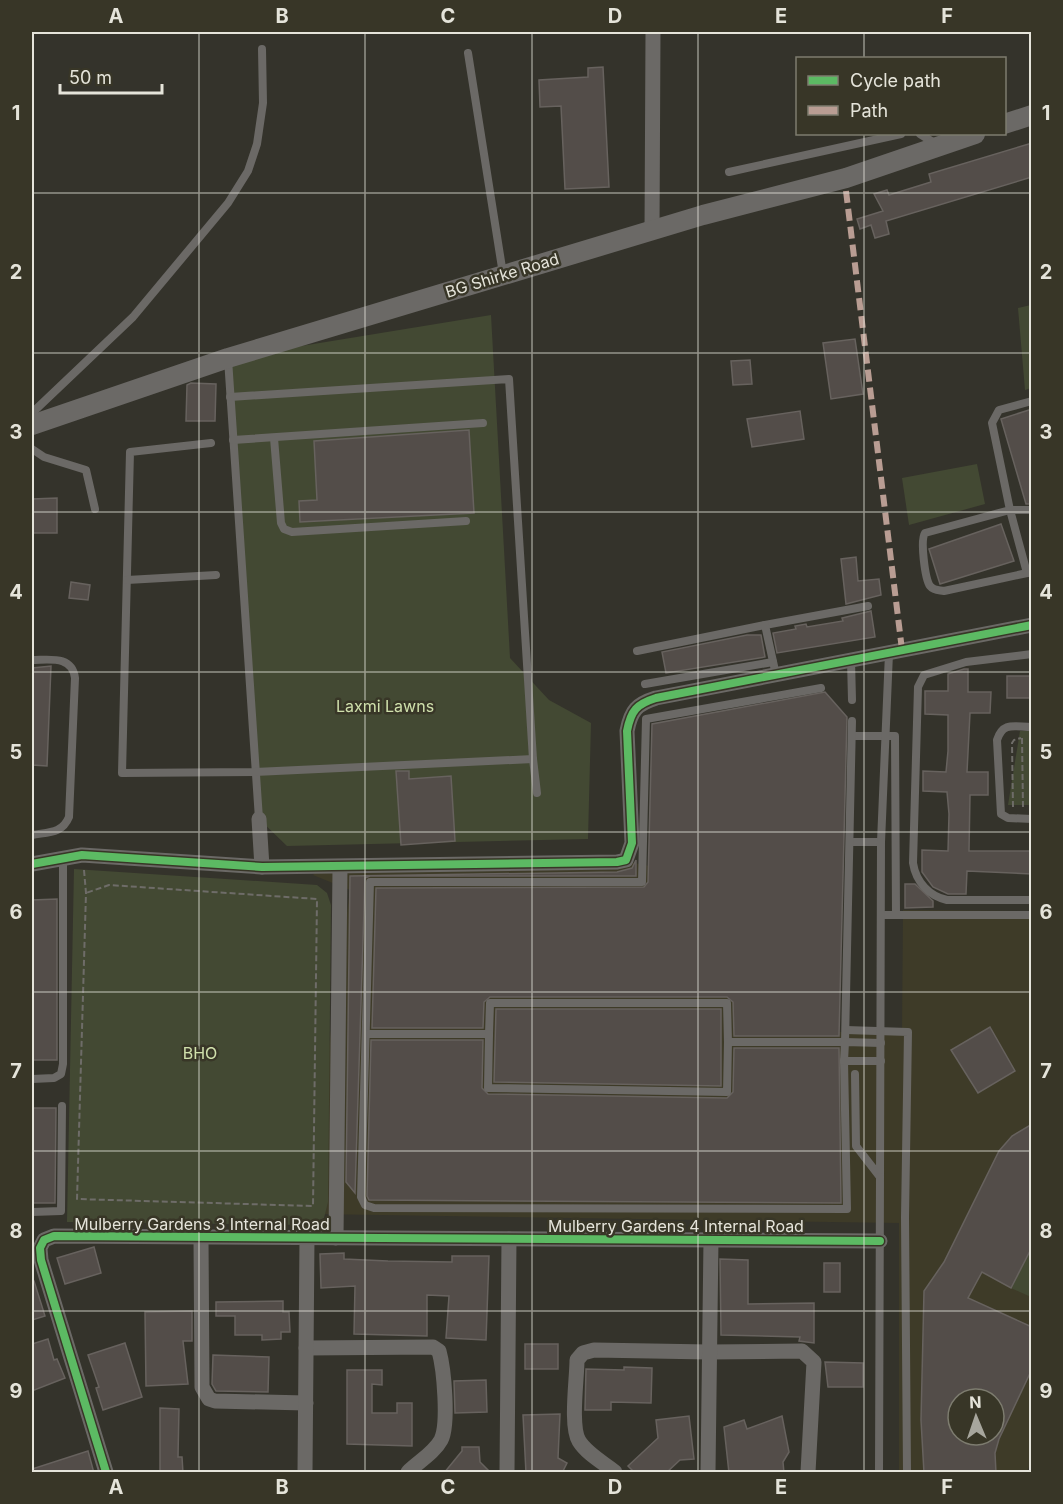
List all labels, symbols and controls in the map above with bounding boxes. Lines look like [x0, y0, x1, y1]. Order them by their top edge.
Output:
text: A [109, 4, 124, 28]
text: B [275, 4, 289, 28]
text: C [441, 4, 455, 28]
text: D [608, 4, 622, 28]
text: E [775, 4, 787, 28]
text: F [941, 4, 953, 28]
scale bar [60, 57, 162, 95]
legend [796, 57, 1006, 135]
text: 50 m [69, 67, 112, 88]
text: Cycle path [850, 70, 941, 91]
text: Path [850, 100, 888, 121]
text: 1 [12, 101, 20, 125]
text: 1 [1042, 101, 1050, 125]
street label: BG Shirke Road [443, 248, 561, 302]
text: 2 [10, 260, 22, 284]
text: 2 [1040, 260, 1052, 284]
text: 3 [10, 420, 22, 444]
text: 3 [1040, 420, 1052, 444]
text: 4 [9, 580, 23, 604]
text: 4 [1039, 580, 1053, 604]
park label: Laxmi Lawns [336, 696, 434, 716]
text: 5 [10, 740, 22, 764]
text: 5 [1040, 740, 1052, 764]
text: 6 [10, 900, 23, 924]
text: 6 [1040, 900, 1053, 924]
park label: BHO [183, 1043, 217, 1063]
text: 7 [10, 1059, 22, 1083]
text: 7 [1040, 1059, 1052, 1083]
street label: Mulberry Gardens 3 Internal Road [74, 1214, 330, 1234]
street label: Mulberry Gardens 4 Internal Road [548, 1216, 804, 1236]
text: 8 [9, 1219, 23, 1243]
text: 8 [1039, 1219, 1053, 1243]
text: 9 [10, 1379, 23, 1403]
text: 9 [1040, 1379, 1053, 1403]
north arrow [946, 1387, 1006, 1447]
text: N [969, 1392, 982, 1412]
text: A [109, 1475, 124, 1499]
text: B [275, 1475, 289, 1499]
text: C [441, 1475, 455, 1499]
text: D [608, 1475, 622, 1499]
text: E [775, 1475, 787, 1499]
text: F [941, 1475, 953, 1499]

